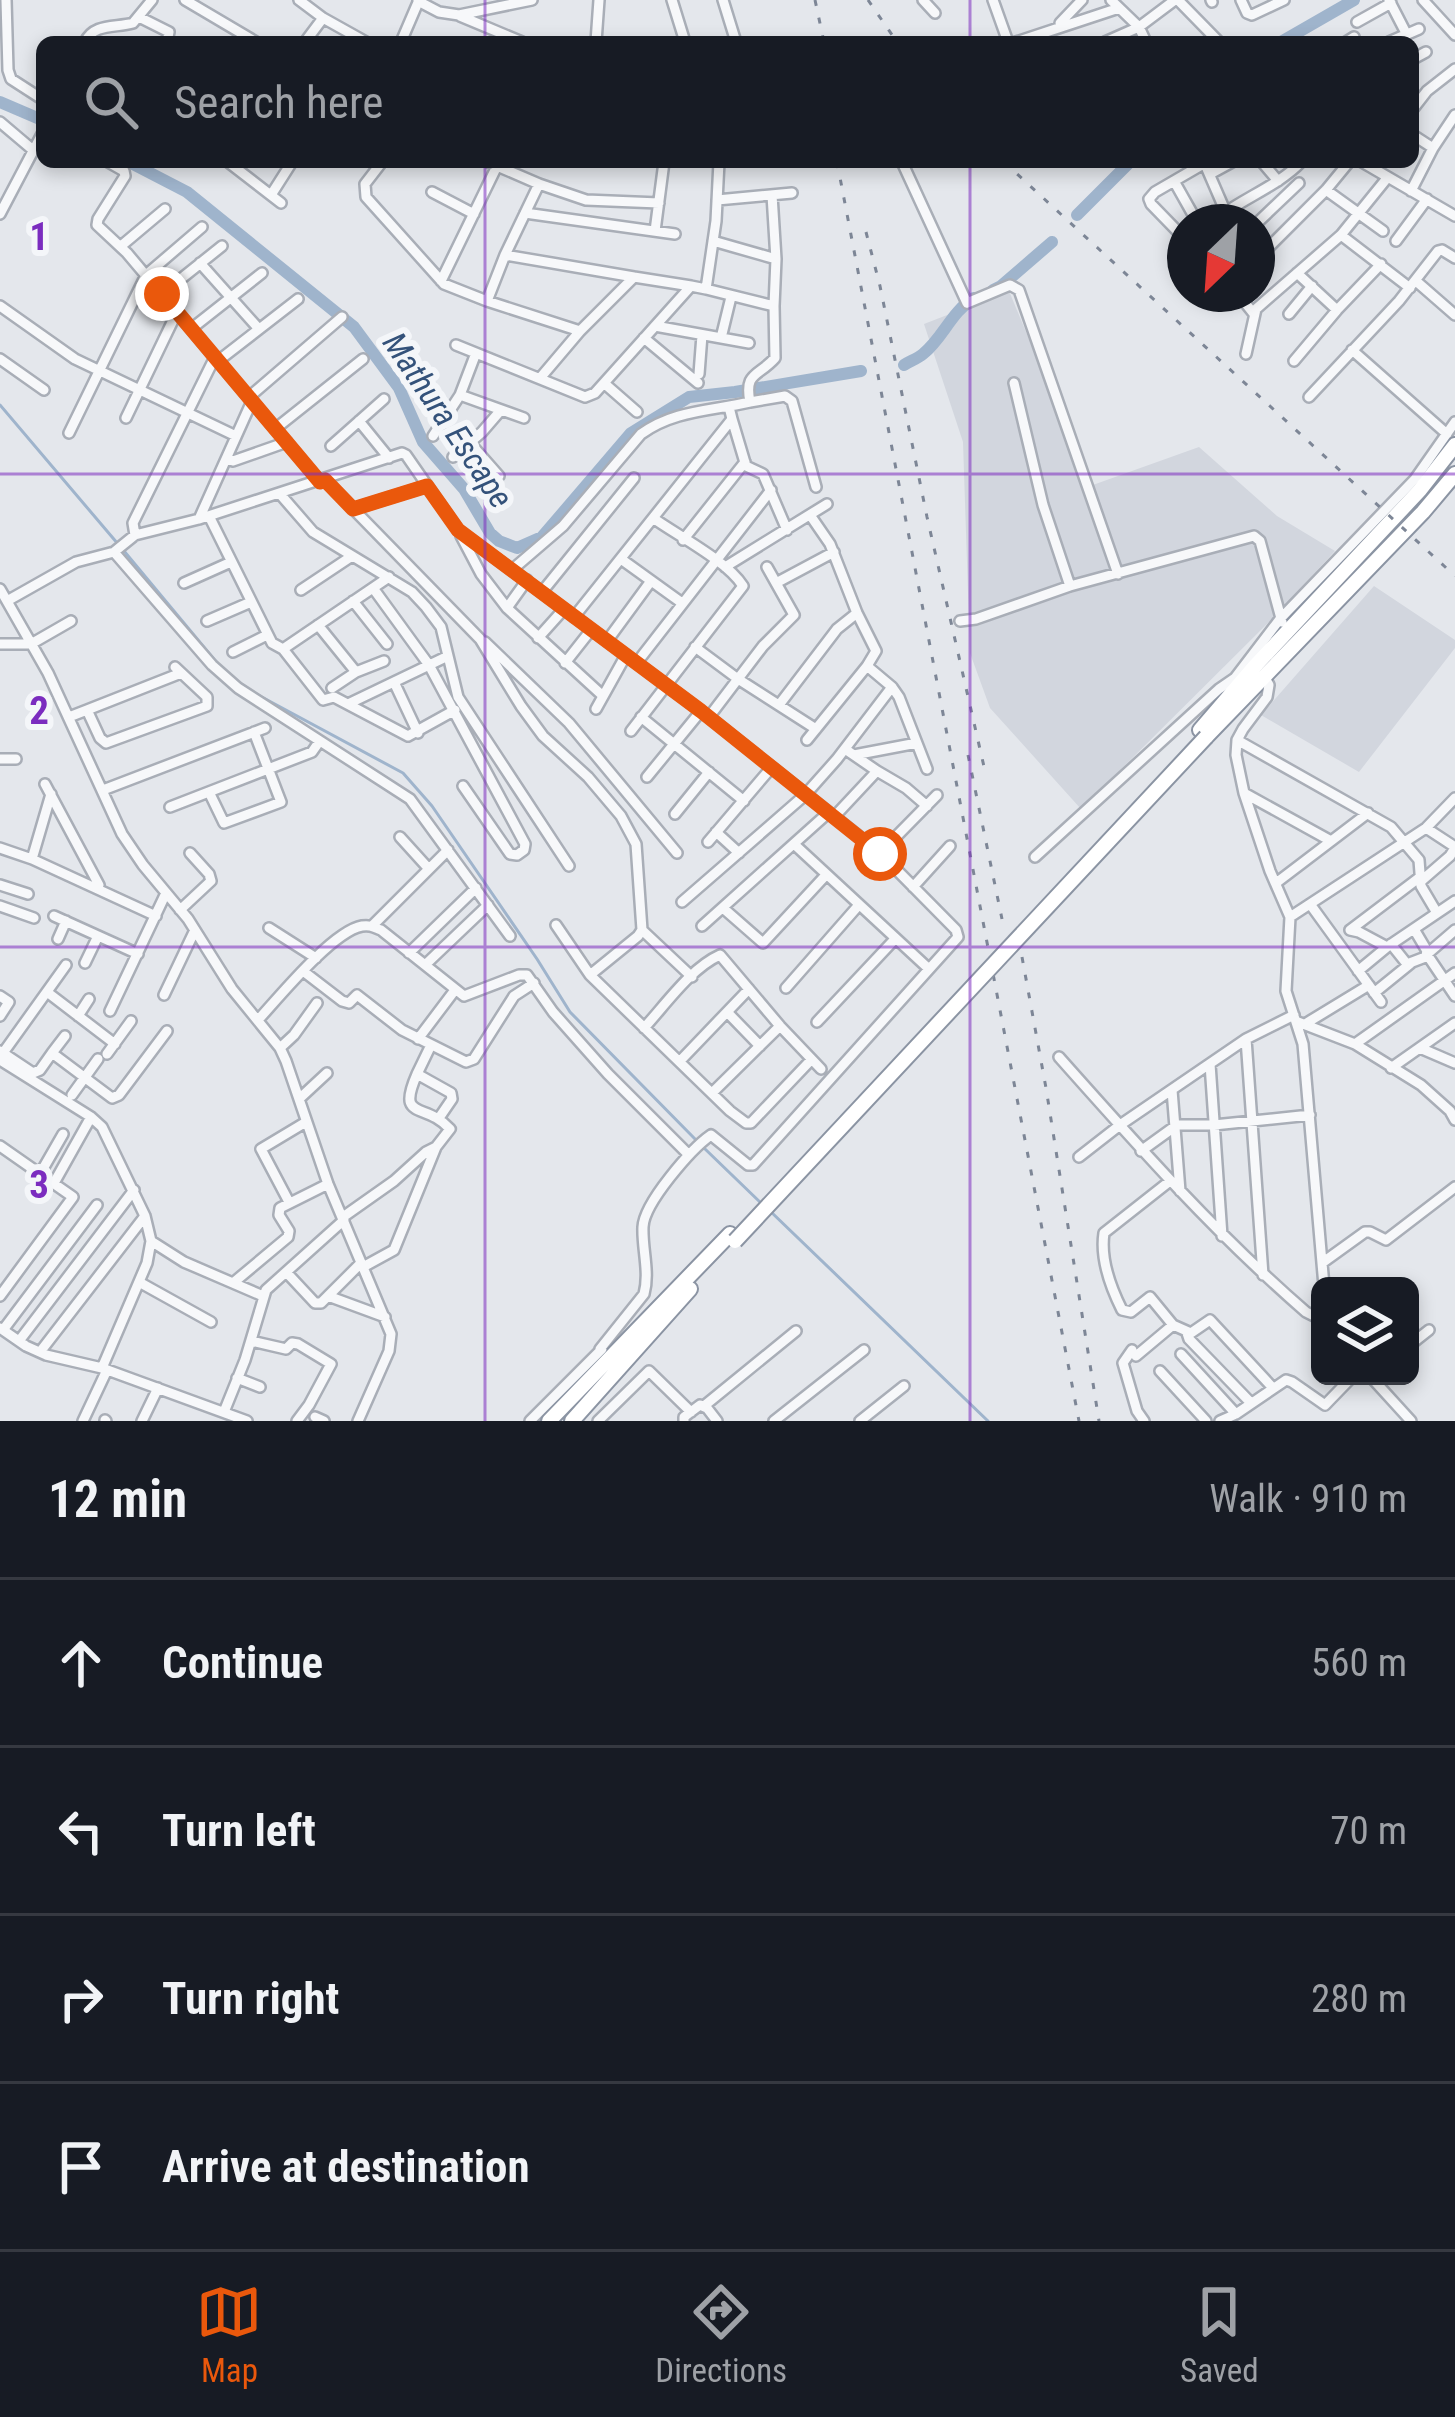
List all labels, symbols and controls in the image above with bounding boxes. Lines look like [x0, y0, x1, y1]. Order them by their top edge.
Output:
search box [36, 36, 1419, 168]
icon: search [78, 69, 144, 135]
text: Search here [174, 76, 383, 129]
north arrow [1167, 204, 1275, 312]
text: 1 [29, 214, 49, 260]
route end [135, 267, 189, 321]
water label: Mathura Escape [375, 325, 521, 515]
text: 2 [29, 688, 49, 734]
route start [853, 827, 907, 881]
text: 3 [29, 1162, 49, 1208]
map controls [1311, 1277, 1419, 1385]
button: layers [1311, 1277, 1419, 1385]
text: 12 min [48, 1470, 187, 1529]
text: Walk · 910 m [1209, 1476, 1407, 1522]
icon: ahead [48, 1630, 114, 1696]
text: Continue [162, 1636, 323, 1689]
text: 560 m [1311, 1640, 1407, 1686]
icon: left [48, 1798, 114, 1864]
text: Turn left [162, 1804, 316, 1857]
text: 70 m [1330, 1808, 1407, 1854]
icon: right [48, 1966, 114, 2032]
text: Turn right [162, 1972, 339, 2025]
text: 280 m [1311, 1976, 1407, 2022]
icon: arrive [48, 2134, 114, 2200]
text: Arrive at destination [162, 2140, 530, 2193]
tab: Map [196, 2279, 262, 2390]
tab: Directions [655, 2279, 787, 2390]
tab: Saved [1180, 2279, 1259, 2390]

